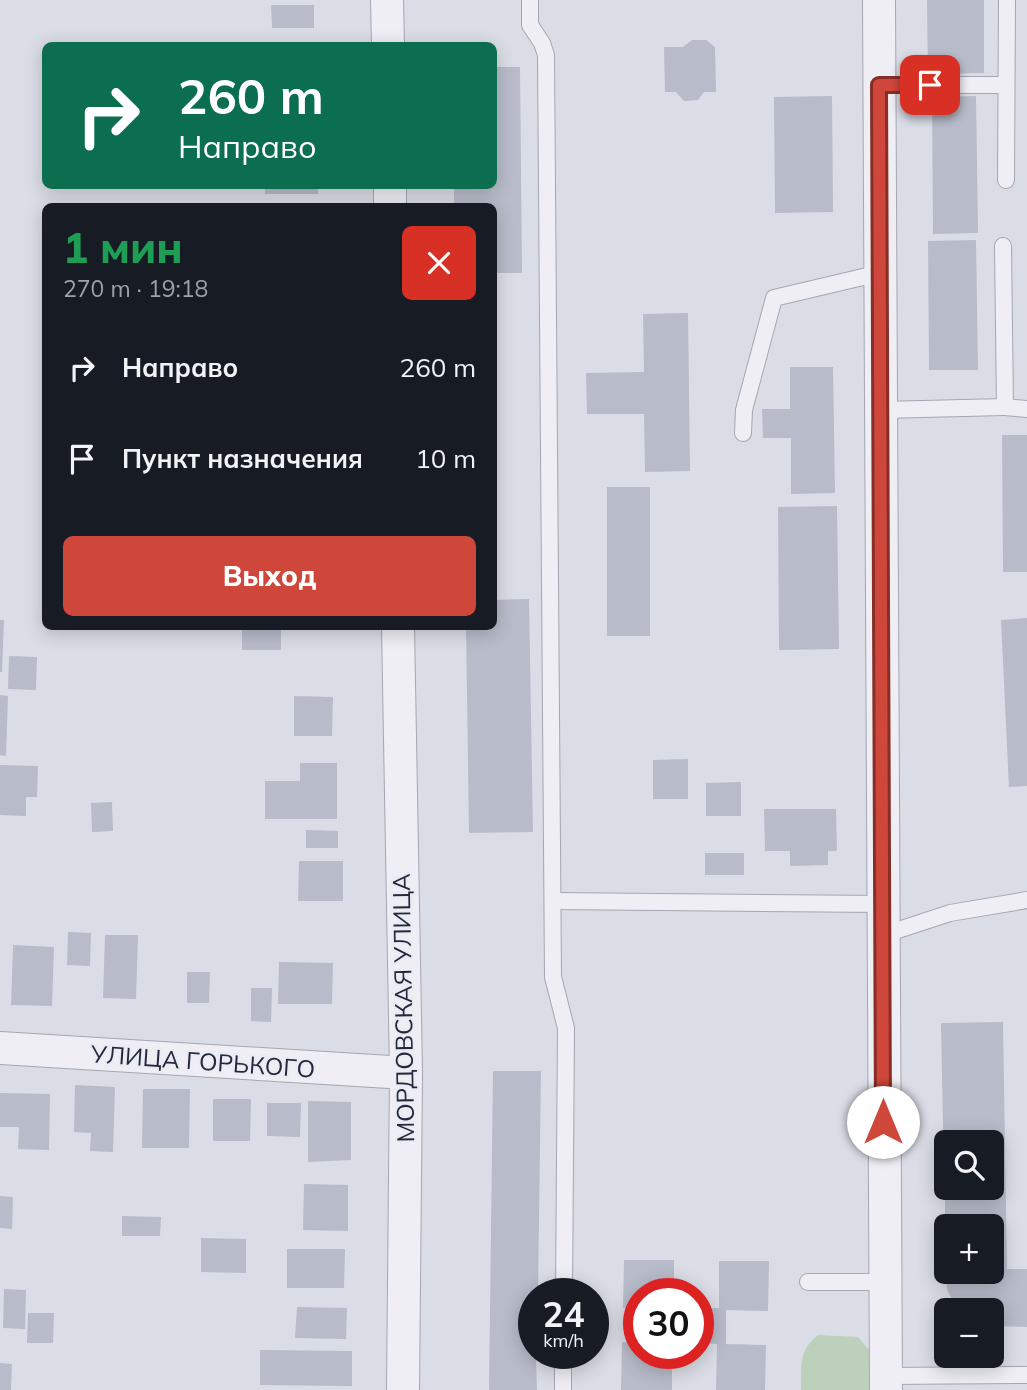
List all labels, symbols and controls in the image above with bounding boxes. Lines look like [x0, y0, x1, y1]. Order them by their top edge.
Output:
pin [900, 55, 960, 115]
text: 260 m [178, 65, 324, 126]
icon: arrive [911, 66, 949, 104]
icon: right [63, 70, 154, 161]
text: Направо [178, 126, 317, 166]
text: 1 мин [63, 221, 183, 274]
button: close [402, 226, 476, 300]
text: 270 m · 19:18 [63, 274, 208, 303]
icon: right [63, 349, 101, 387]
text: Направо [122, 351, 238, 384]
text: 260 m [400, 351, 476, 384]
icon: arrive [63, 440, 101, 478]
text: Пункт назначения [122, 442, 363, 475]
text: 10 m [415, 442, 476, 475]
button: Выход [63, 536, 476, 616]
street label: МОРДОВСКАЯ УЛИЦА [386, 873, 420, 1143]
street label: УЛИЦА ГОРЬКОГО [89, 1038, 316, 1084]
position arrow [846, 1085, 920, 1159]
map controls [934, 1130, 1004, 1368]
button: search [934, 1130, 1004, 1200]
button: + [934, 1214, 1004, 1284]
speed limit sign: 30 [623, 1278, 714, 1369]
text: 24 [542, 1292, 585, 1336]
button: − [934, 1298, 1004, 1368]
text: km/h [543, 1329, 584, 1352]

